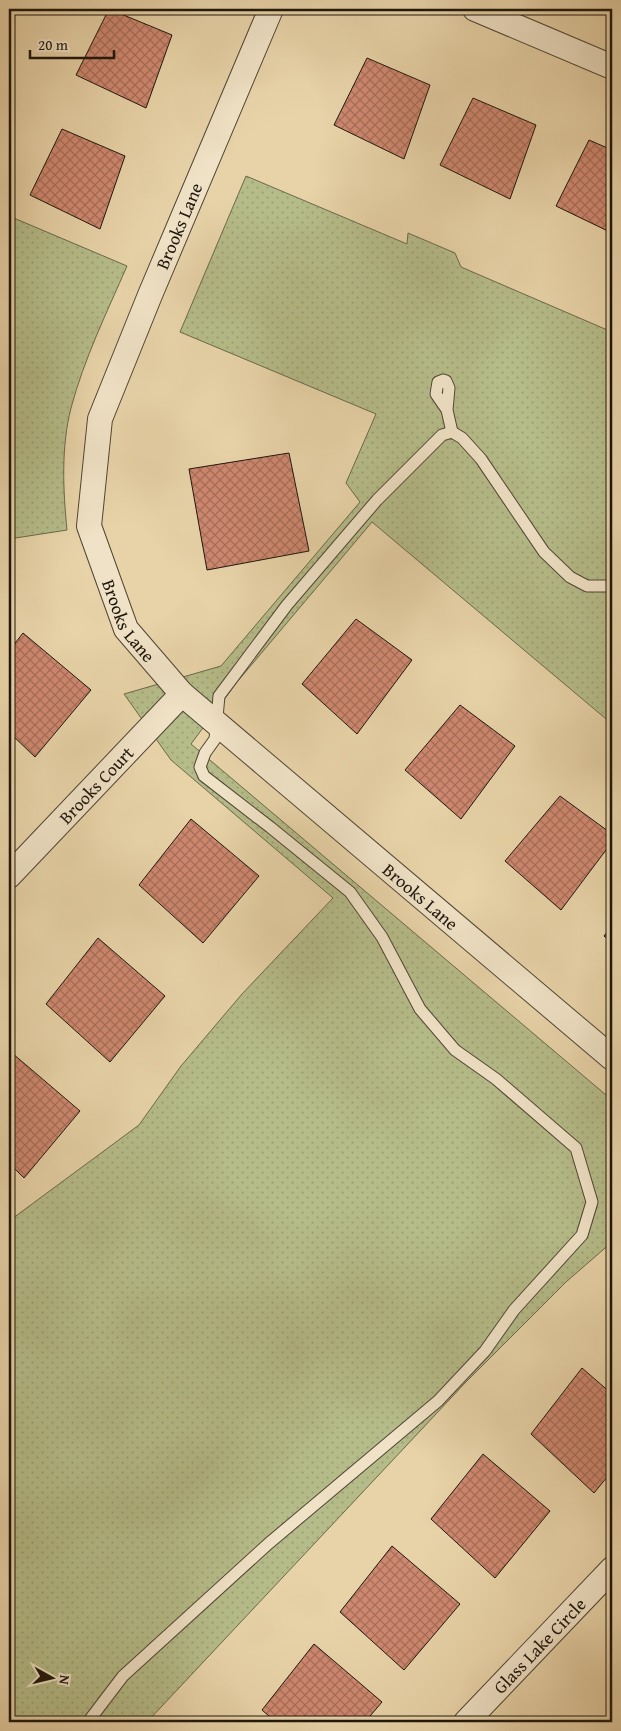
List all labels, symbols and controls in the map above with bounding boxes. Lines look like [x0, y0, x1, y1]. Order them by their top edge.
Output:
scale bar [30, 28, 114, 60]
text: 20 m [38, 34, 69, 55]
street label: Brooks Lane [149, 178, 209, 274]
street label: Brooks Lane [96, 575, 162, 668]
street label: Brooks Court [52, 739, 140, 830]
street label: Brooks Lane [377, 856, 465, 936]
street label: Glass Lake Circle [487, 1591, 592, 1700]
north arrow [28, 1654, 78, 1704]
text: N [54, 1674, 75, 1686]

